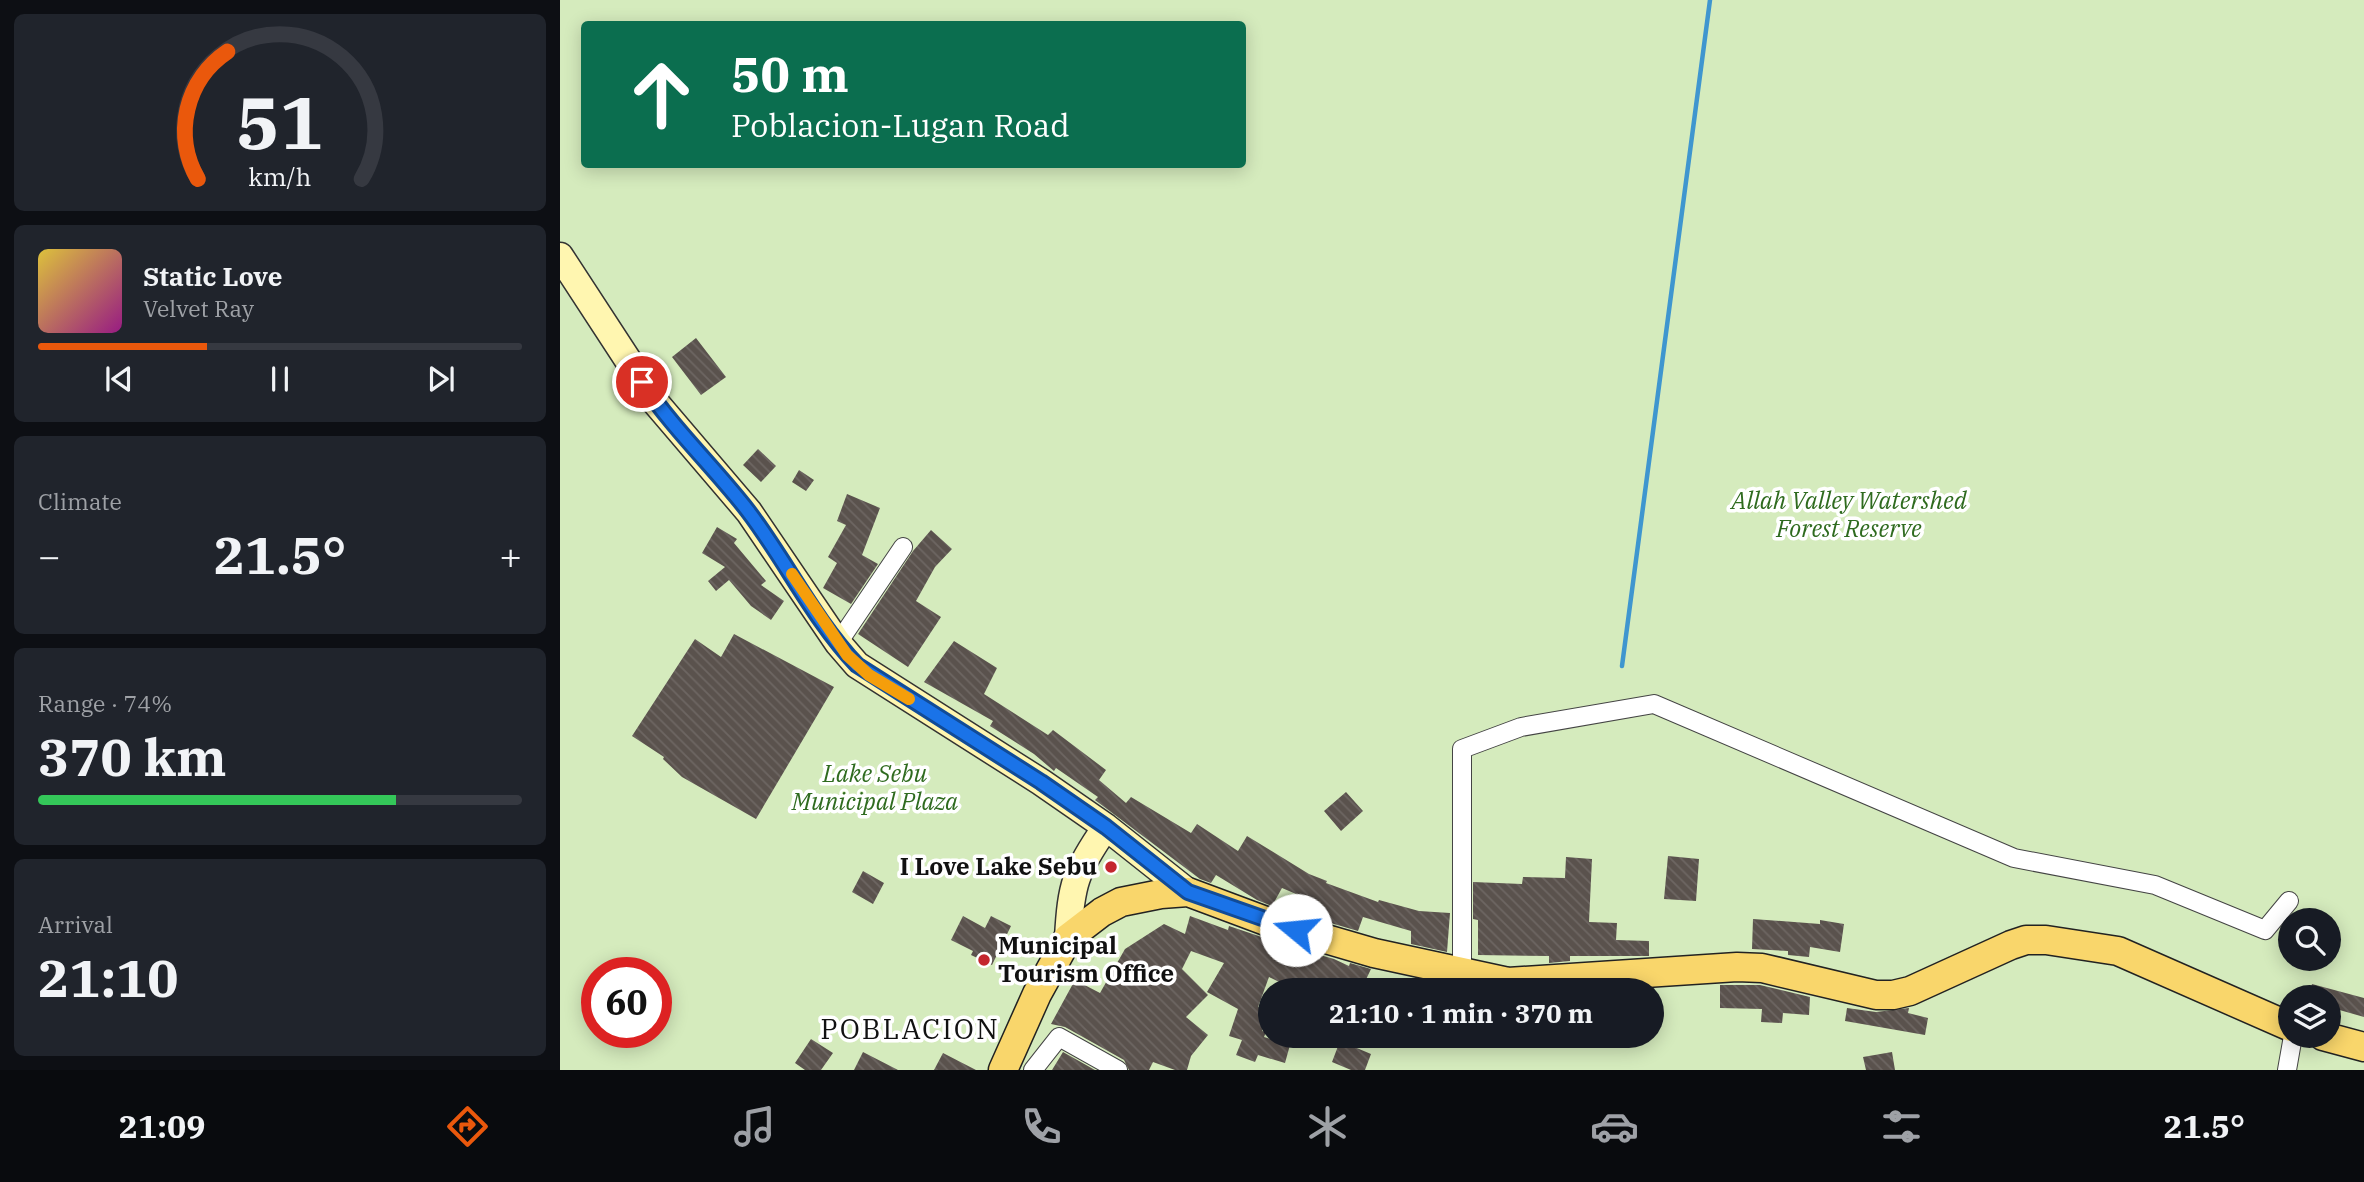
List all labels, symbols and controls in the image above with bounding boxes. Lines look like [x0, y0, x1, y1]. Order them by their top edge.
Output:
text: 50 m [731, 42, 849, 105]
icon: ahead [616, 49, 707, 140]
text: 51 [236, 74, 324, 169]
text: Poblacion-Lugan Road [731, 104, 1070, 146]
text: km/h [248, 159, 312, 192]
text: Static Love [143, 259, 282, 293]
text: Velvet Ray [143, 293, 254, 323]
pin [612, 352, 672, 412]
icon: previous [100, 360, 138, 398]
icon: pause [261, 360, 299, 398]
icon: next [422, 360, 460, 398]
icon: arrive [623, 363, 661, 401]
park label: Allah Valley Watershed Forest Reserve [1729, 484, 1968, 544]
text: Climate [38, 486, 122, 516]
text: 21.5° [214, 521, 346, 588]
text: − [38, 531, 61, 580]
text: + [499, 531, 522, 580]
text: Range · 74% [38, 688, 172, 718]
text: 370 km [38, 723, 227, 790]
park label: Lake Sebu Municipal Plaza [791, 757, 958, 817]
place label: I Love Lake Sebu [900, 850, 1097, 882]
marker: I Love Lake Sebu [1103, 859, 1119, 875]
position arrow [1259, 893, 1333, 967]
map controls [2278, 908, 2341, 1048]
button: search [2278, 908, 2341, 971]
text: Arrival [38, 909, 113, 939]
place label: Municipal Tourism Office [998, 929, 1174, 989]
text: 21:10 [38, 944, 179, 1011]
marker: Municipal Tourism Office [976, 952, 992, 968]
speed limit sign: 60 [581, 957, 672, 1048]
button: layers [2278, 985, 2341, 1048]
text: 21:10 · 1 min · 370 m [1329, 996, 1593, 1030]
district label: POBLACION [820, 1010, 1000, 1047]
icon: directions [443, 1102, 492, 1151]
icon: music [730, 1102, 779, 1151]
icon: phone [1017, 1102, 1066, 1151]
icon: climate [1303, 1102, 1352, 1151]
icon: car [1590, 1102, 1639, 1151]
icon: filters [1877, 1102, 1926, 1151]
text: 21:09 [119, 1105, 205, 1147]
text: 21.5° [2163, 1105, 2245, 1147]

